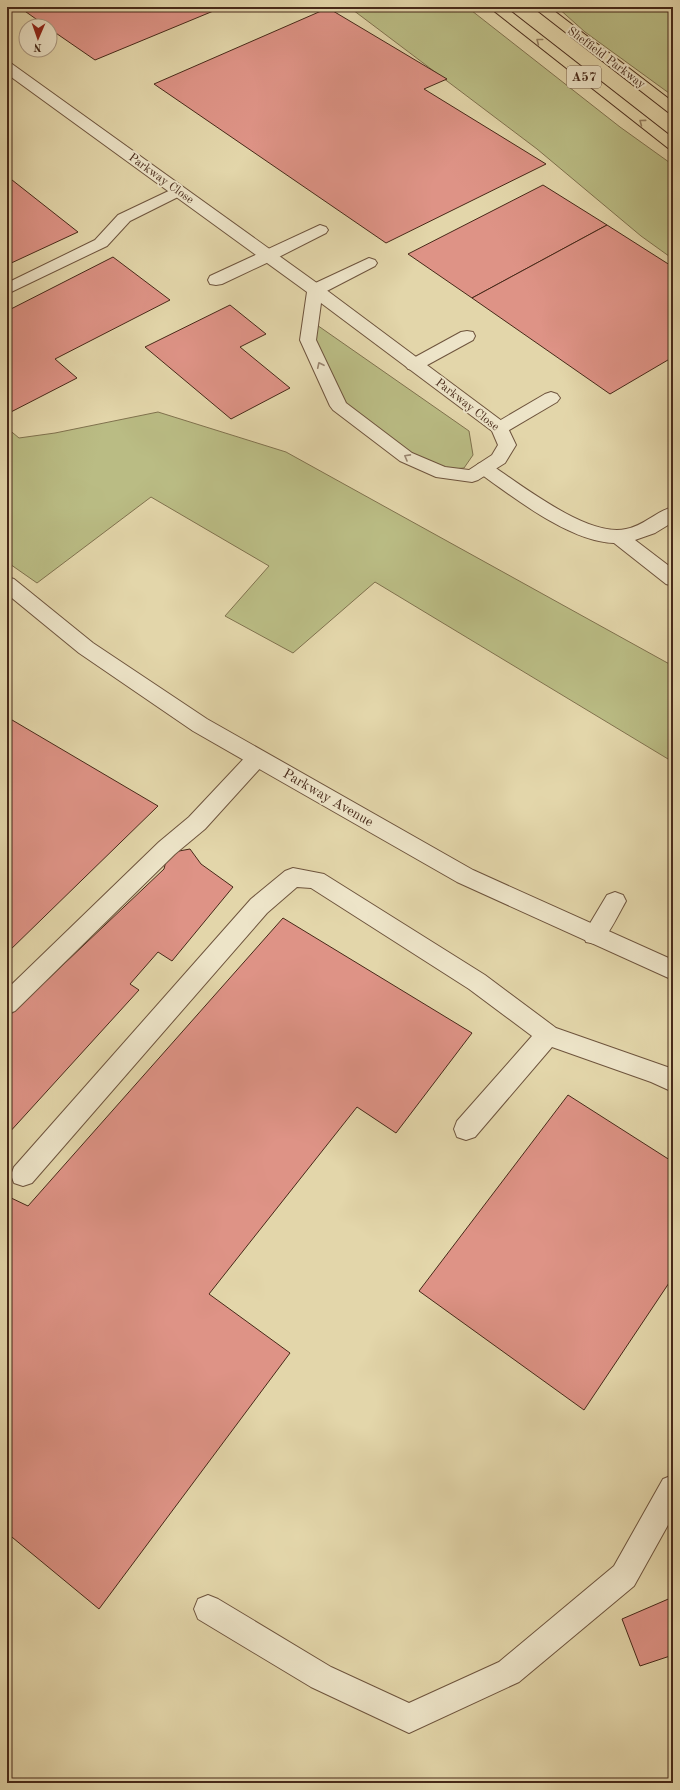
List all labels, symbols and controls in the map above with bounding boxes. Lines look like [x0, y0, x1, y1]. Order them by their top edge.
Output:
north arrow [18, 18, 58, 58]
street label: Sheffield Parkway [565, 25, 648, 91]
one-way arrow [537, 39, 544, 46]
text: N [33, 41, 42, 52]
road number: A57 [567, 66, 601, 88]
one-way arrow [639, 119, 646, 126]
street label: Parkway Close [126, 151, 196, 207]
one-way arrow [317, 362, 325, 369]
street label: Parkway Close [433, 377, 501, 434]
one-way arrow [404, 454, 411, 461]
street label: Parkway Avenue [280, 766, 376, 830]

